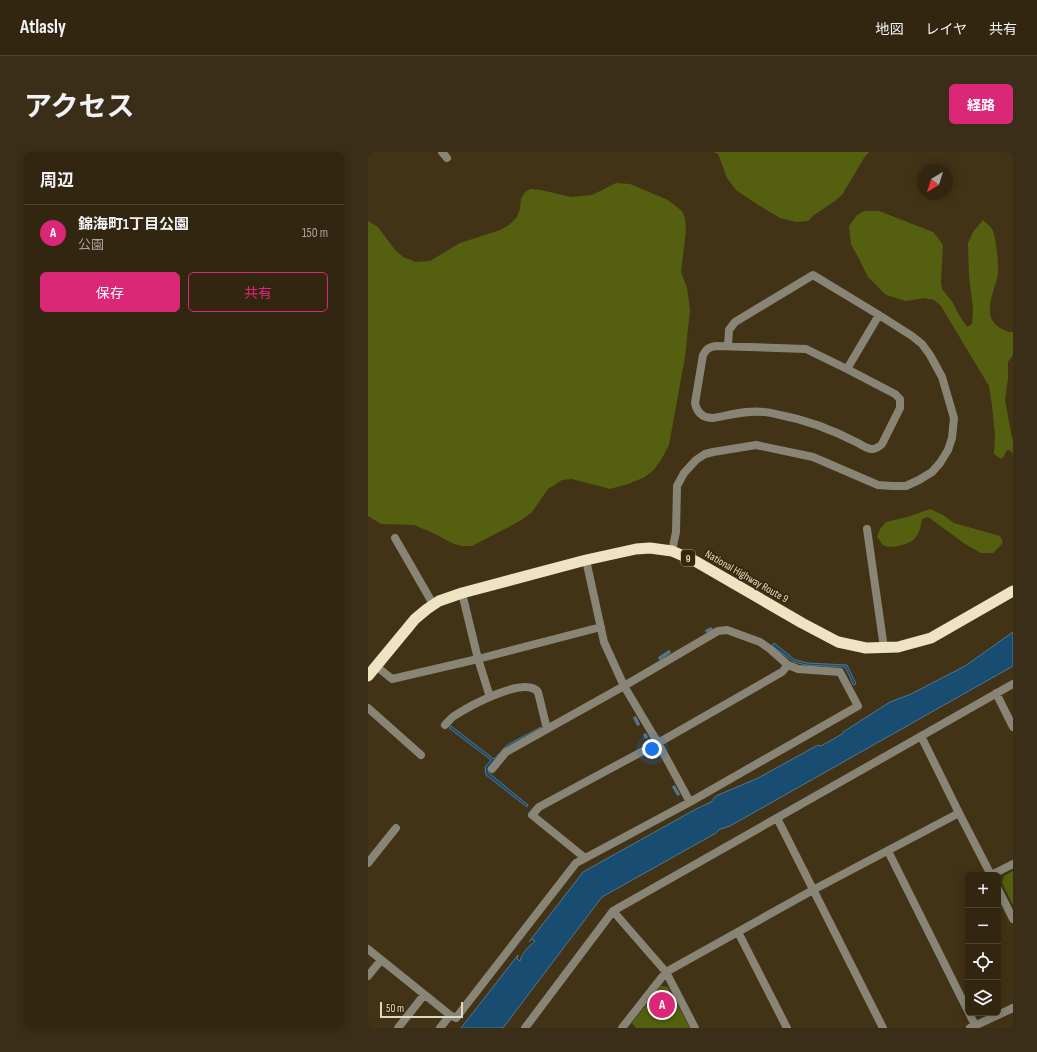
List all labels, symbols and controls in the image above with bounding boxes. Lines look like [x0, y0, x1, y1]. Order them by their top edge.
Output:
text: Atlasly [20, 16, 66, 39]
text: 地図 [875, 21, 903, 38]
text: レイヤ [925, 21, 967, 38]
text: 共有 [989, 21, 1017, 38]
button: 経路 [949, 84, 1013, 124]
text: アクセス [24, 91, 135, 124]
north arrow [917, 164, 953, 200]
text: 周辺 [40, 171, 74, 191]
text: 錦海町1丁目公園 [78, 215, 189, 234]
text: A [50, 225, 56, 241]
text: 150 m [302, 225, 328, 241]
text: 公園 [78, 237, 104, 253]
button: 保存 [40, 272, 180, 312]
button: 共有 [188, 272, 328, 312]
street label: National Highway Route 9 [703, 547, 791, 606]
road number: 9 [681, 550, 695, 566]
your location [642, 739, 662, 759]
map controls [965, 872, 1001, 1016]
button: + [965, 872, 1001, 908]
button: − [965, 908, 1001, 944]
button: locate [965, 944, 1001, 980]
button: layers [965, 980, 1001, 1016]
pin: A [649, 990, 675, 1020]
scale bar [380, 1000, 463, 1019]
text: 50 m [386, 1002, 404, 1015]

